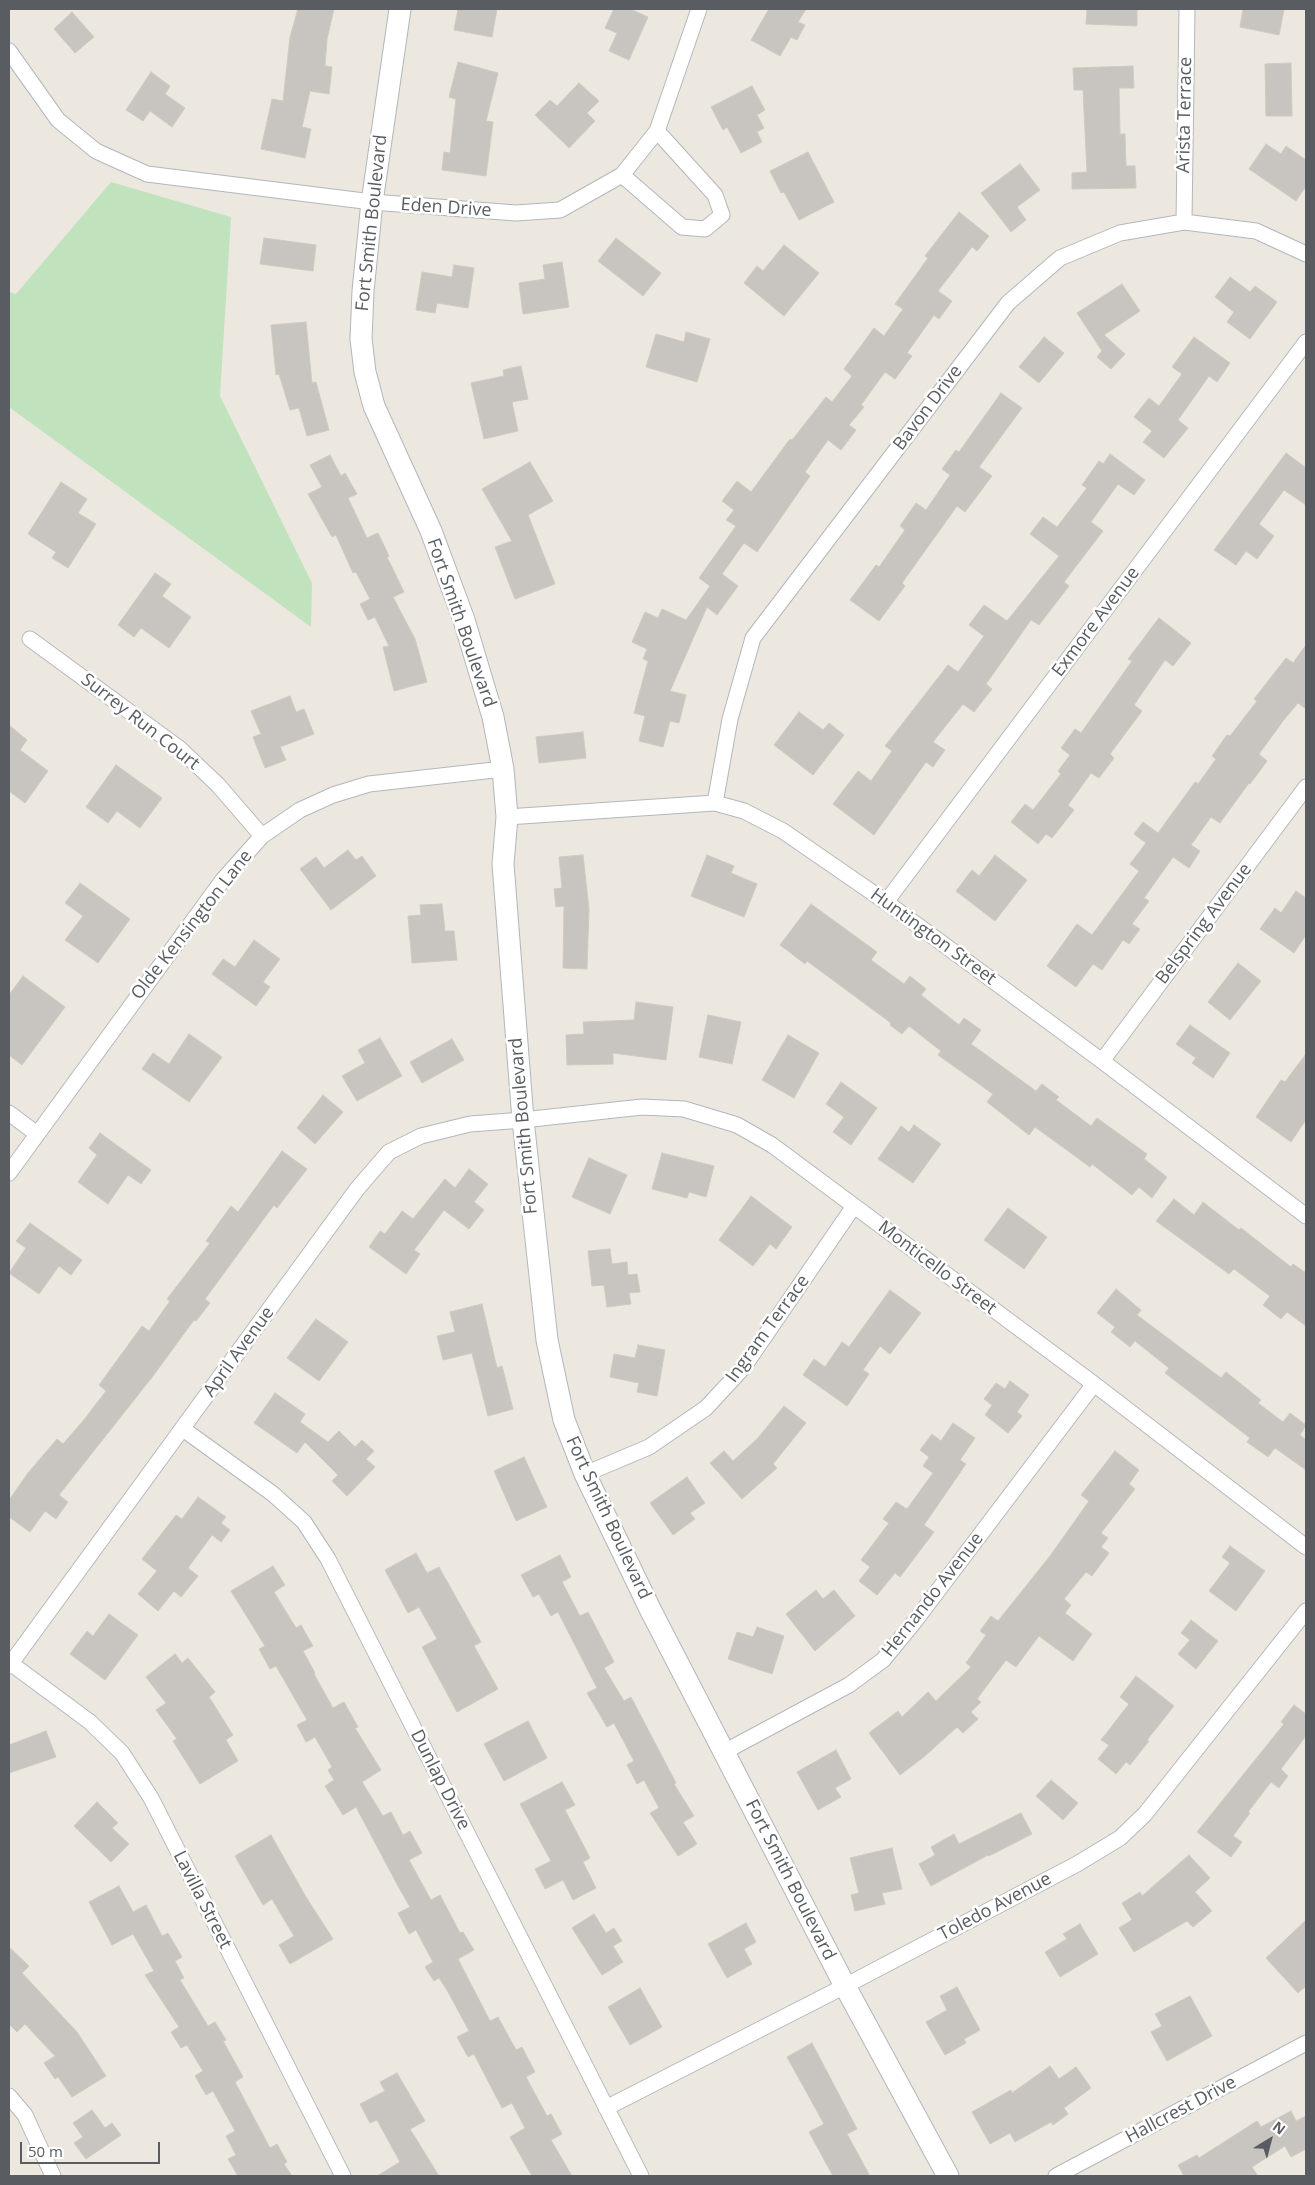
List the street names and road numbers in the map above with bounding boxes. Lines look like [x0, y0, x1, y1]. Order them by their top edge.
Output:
street label: Arista Terrace [1173, 57, 1197, 173]
street label: Fort Smith Boulevard [352, 134, 392, 312]
street label: Eden Drive [400, 194, 492, 222]
street label: Bavon Drive [889, 361, 967, 455]
street label: Fort Smith Boulevard [422, 536, 500, 710]
street label: Exmore Avenue [1048, 563, 1144, 681]
street label: Surrey Run Court [77, 669, 203, 775]
street label: Olde Kensington Lane [127, 846, 257, 1004]
street label: Belspring Avenue [1151, 859, 1257, 989]
street label: Huntington Street [866, 884, 1000, 990]
street label: Fort Smith Boulevard [506, 1037, 542, 1215]
street label: Monticello Street [874, 1216, 1000, 1320]
street label: Ingram Terrace [722, 1271, 814, 1387]
street label: April Avenue [199, 1303, 279, 1401]
street label: Fort Smith Boulevard [561, 1433, 655, 1603]
street label: Hernando Avenue [878, 1528, 988, 1662]
street label: Dunlap Drive [406, 1726, 474, 1834]
street label: Fort Smith Boulevard [740, 1796, 840, 1964]
street label: Lavilla Street [168, 1847, 236, 1953]
street label: Toledo Avenue [935, 1868, 1055, 1946]
street label: Hallcrest Drive [1122, 2072, 1240, 2148]

